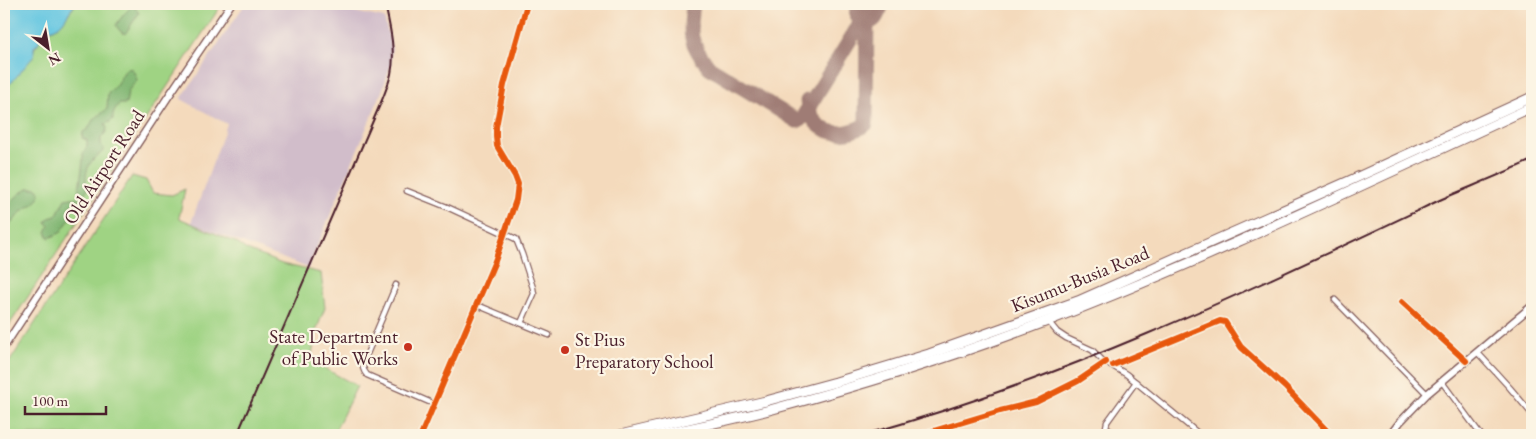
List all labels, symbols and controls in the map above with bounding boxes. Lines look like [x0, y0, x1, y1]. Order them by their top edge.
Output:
north arrow [22, 22, 72, 72]
text: N [45, 49, 64, 70]
street label: Old Airport Road [58, 105, 151, 229]
street label: Kisumu-Busia Road [1007, 240, 1153, 318]
place label: State Department of Public Works [269, 324, 398, 371]
place label: St Pius Preparatory School [575, 327, 714, 374]
marker: State Department of Public Works [402, 341, 414, 353]
marker: St Pius Preparatory School [559, 344, 571, 356]
scale bar [25, 384, 106, 416]
text: 100 m [32, 391, 69, 410]

